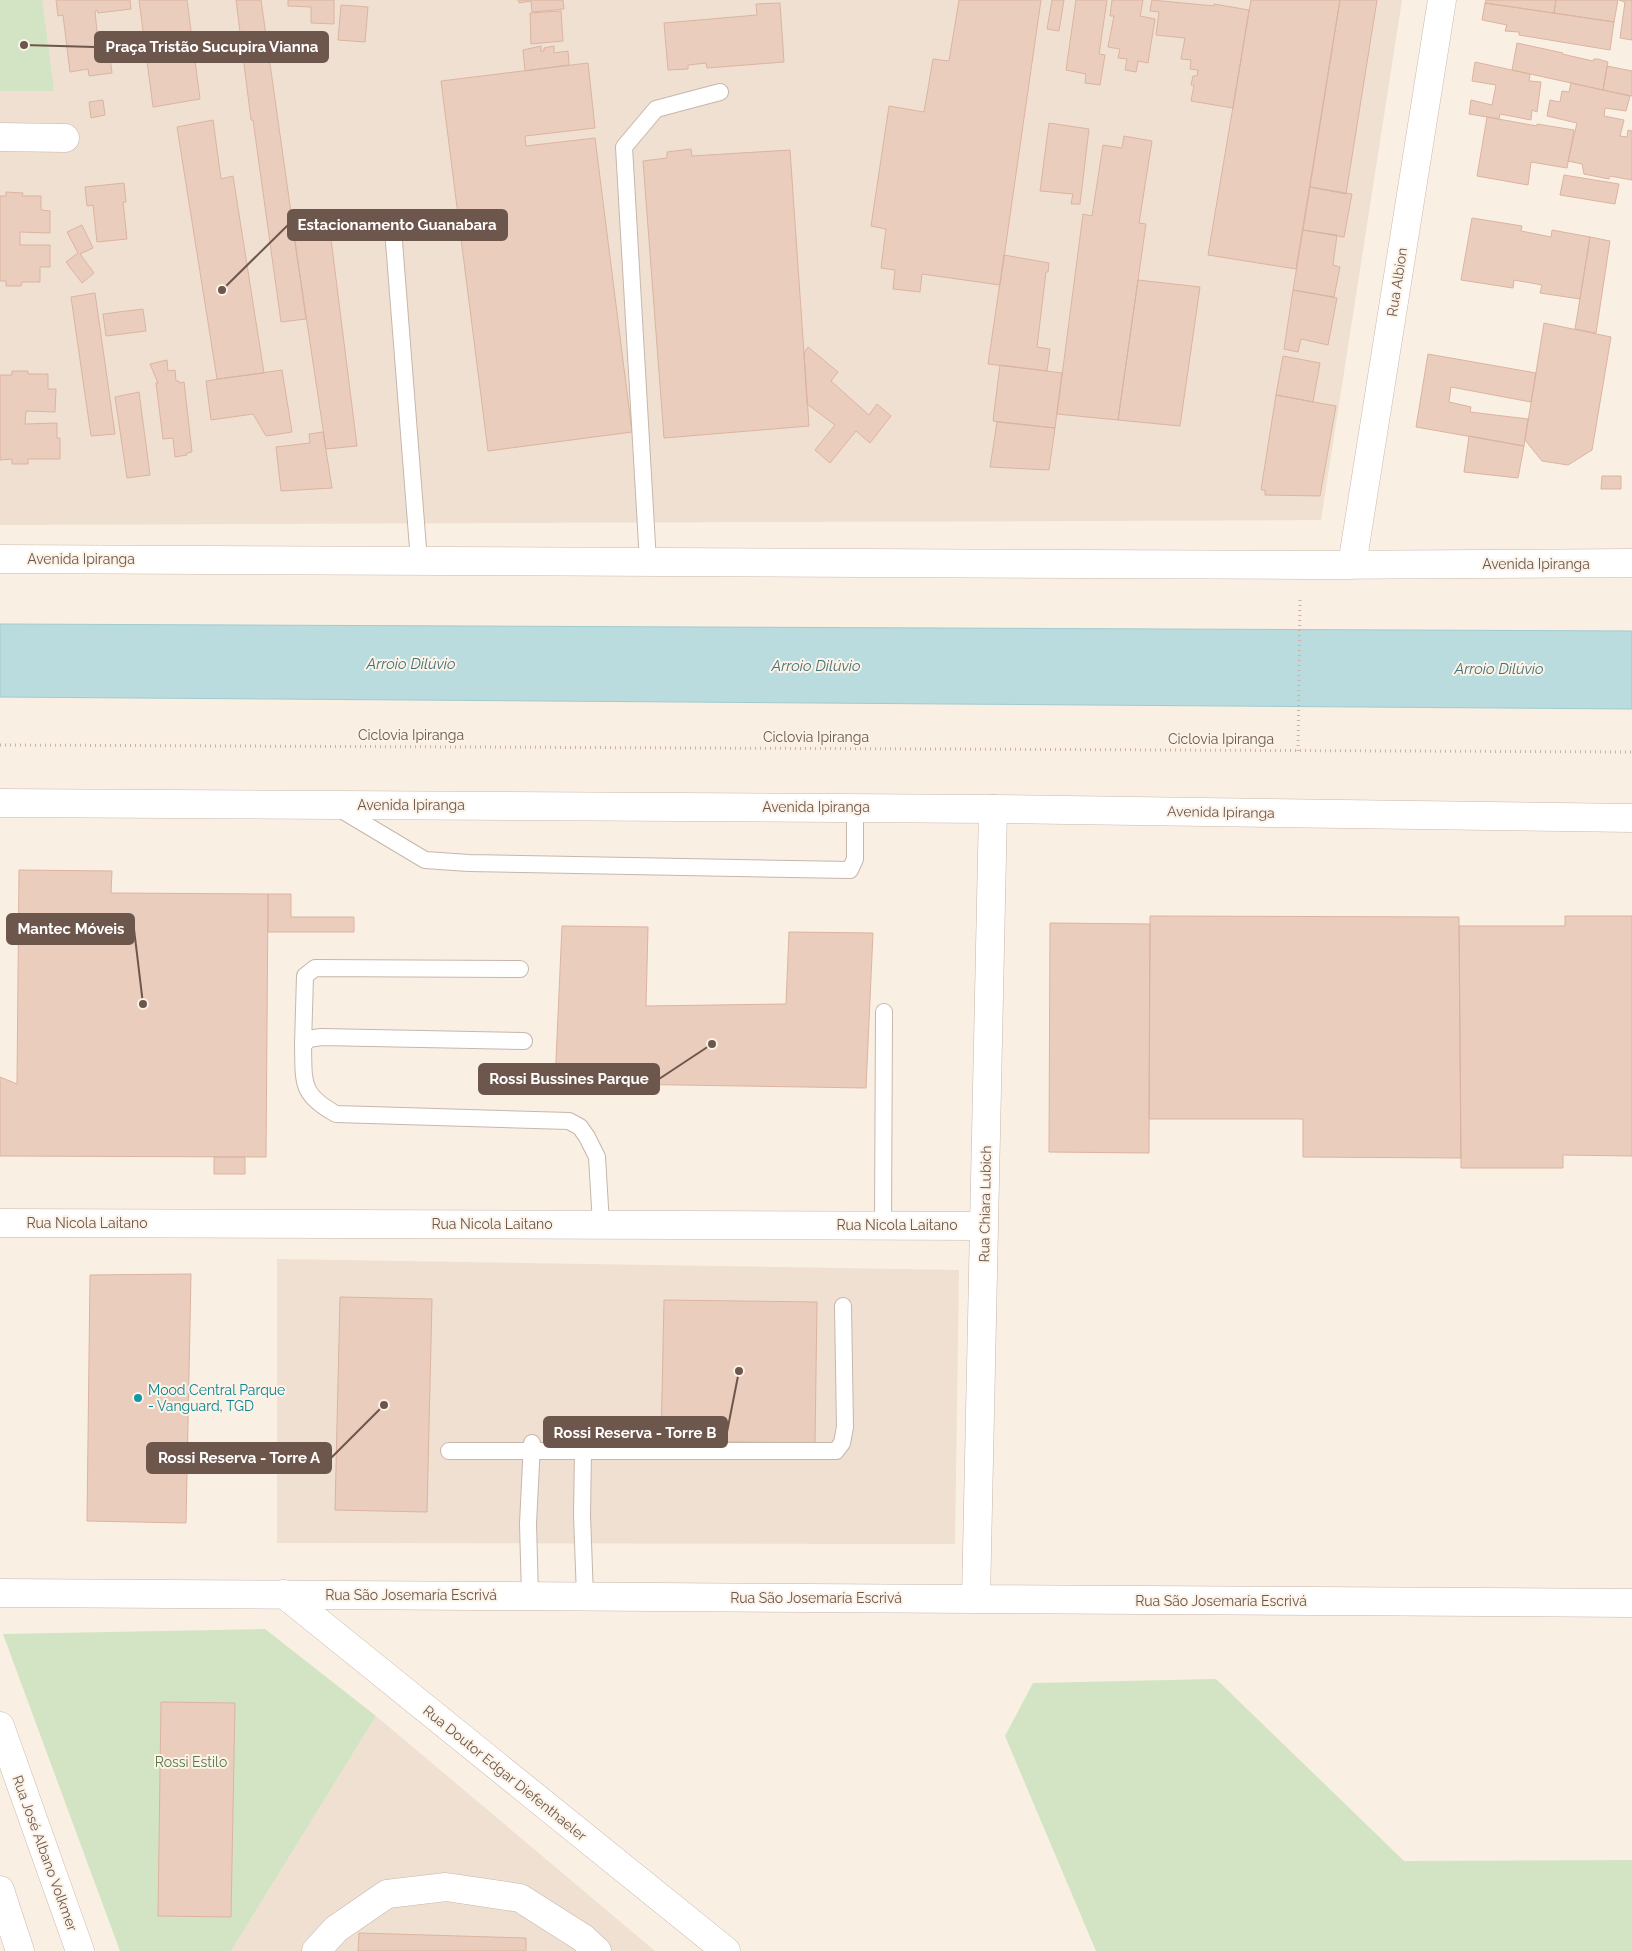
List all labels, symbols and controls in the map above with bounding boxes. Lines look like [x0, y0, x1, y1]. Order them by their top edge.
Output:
callout: Praça Tristão Sucupira Vianna [95, 32, 328, 62]
text: Praça Tristão Sucupira Vianna [106, 38, 319, 56]
callout: Estacionamento Guanabara [288, 210, 507, 240]
text: Estacionamento Guanabara [297, 216, 497, 234]
street label: Rua Albion [1384, 246, 1410, 318]
street label: Avenida Ipiranga [27, 551, 135, 567]
street label: Avenida Ipiranga [1482, 556, 1590, 572]
water label: Arroio Dilúvio [365, 655, 456, 673]
water label: Arroio Dilúvio [770, 657, 861, 675]
water label: Arroio Dilúvio [1453, 660, 1544, 678]
street label: Ciclovia Ipiranga [358, 727, 464, 743]
street label: Ciclovia Ipiranga [763, 729, 869, 745]
street label: Ciclovia Ipiranga [1168, 731, 1274, 747]
street label: Avenida Ipiranga [357, 797, 465, 813]
street label: Avenida Ipiranga [762, 799, 870, 815]
street label: Avenida Ipiranga [1167, 803, 1275, 821]
callout: Mantec Móveis [7, 914, 134, 944]
text: Mantec Móveis [17, 920, 125, 938]
callout: Rossi Bussines Parque [479, 1064, 659, 1094]
text: Rossi Bussines Parque [489, 1070, 649, 1088]
street label: Rua Chiara Lubich [976, 1145, 994, 1263]
street label: Rua Nicola Laitano [26, 1215, 148, 1231]
street label: Rua Nicola Laitano [431, 1216, 553, 1232]
street label: Rua Nicola Laitano [836, 1217, 958, 1233]
place label: Mood Central Parque - Vanguard, TGD [148, 1382, 285, 1414]
marker: Mood Central Parque - Vanguard, TGD [132, 1392, 144, 1404]
callout: Rossi Reserva - Torre B [544, 1417, 727, 1447]
text: Rossi Reserva - Torre B [554, 1424, 716, 1442]
callout: Rossi Reserva - Torre A [147, 1443, 331, 1473]
text: Rossi Reserva - Torre A [158, 1449, 321, 1467]
street label: Rua São Josemaría Escrivá [325, 1587, 497, 1603]
street label: Rua São Josemaría Escrivá [730, 1590, 902, 1606]
street label: Rua São Josemaría Escrivá [1135, 1593, 1307, 1609]
street label: Rua Doutor Edgar Diefenthaeler [420, 1702, 590, 1844]
park label: Rossi Estilo [155, 1754, 227, 1770]
street label: Rua José Albano Volkmer [9, 1773, 81, 1933]

